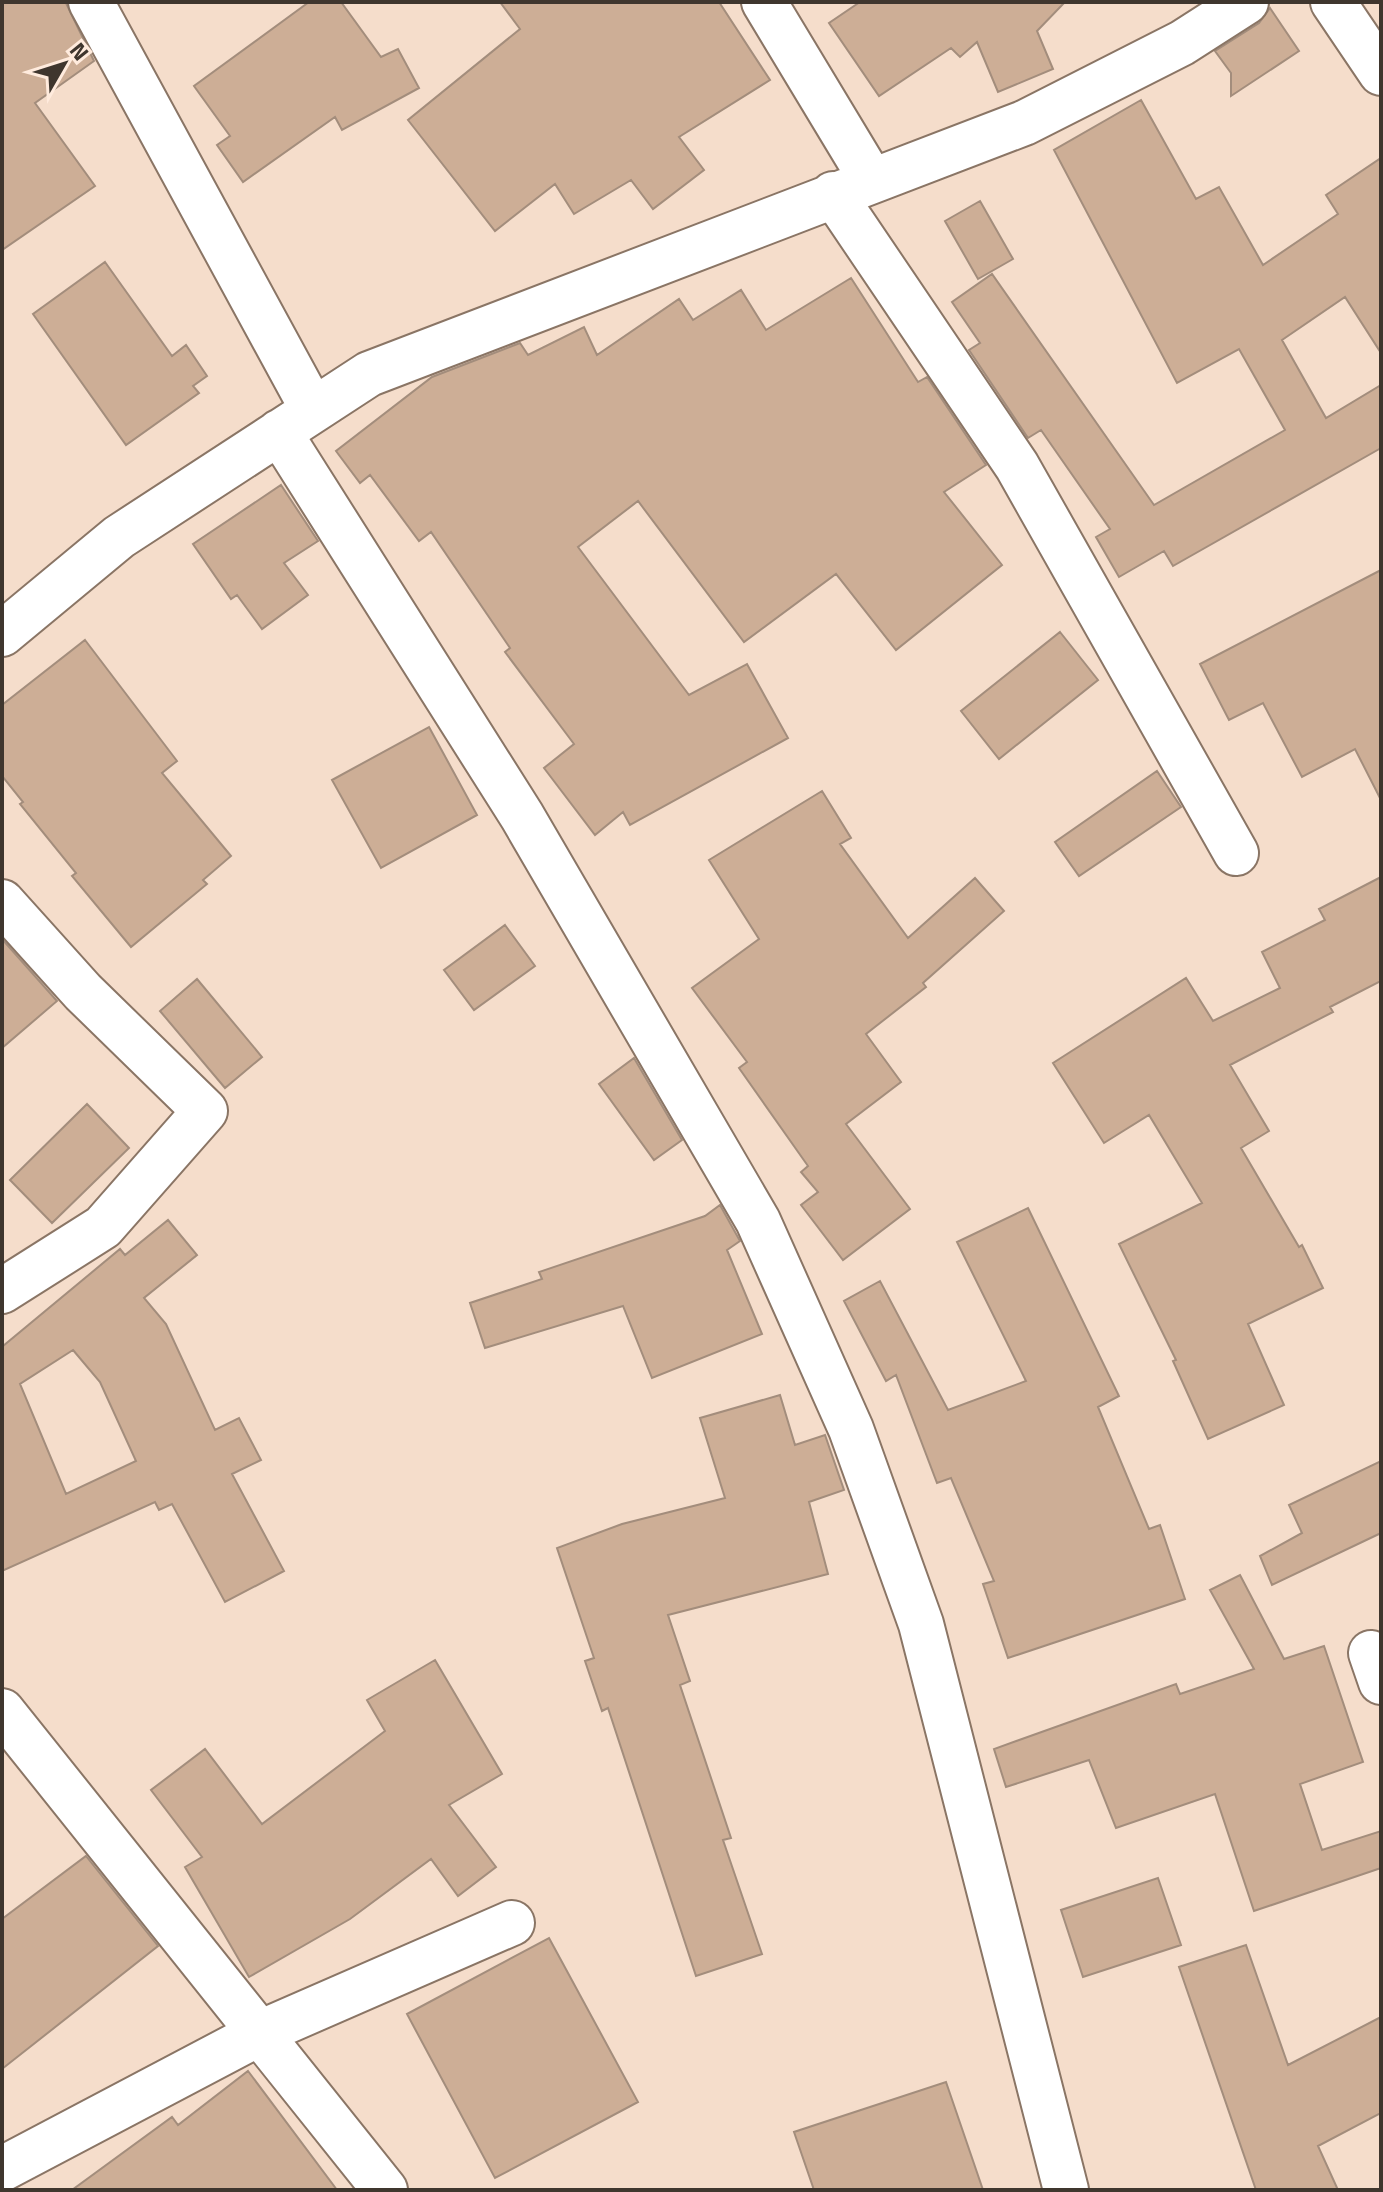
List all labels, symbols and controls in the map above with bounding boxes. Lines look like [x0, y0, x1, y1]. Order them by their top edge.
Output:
north arrow [24, 24, 104, 104]
text: N [62, 35, 98, 68]

